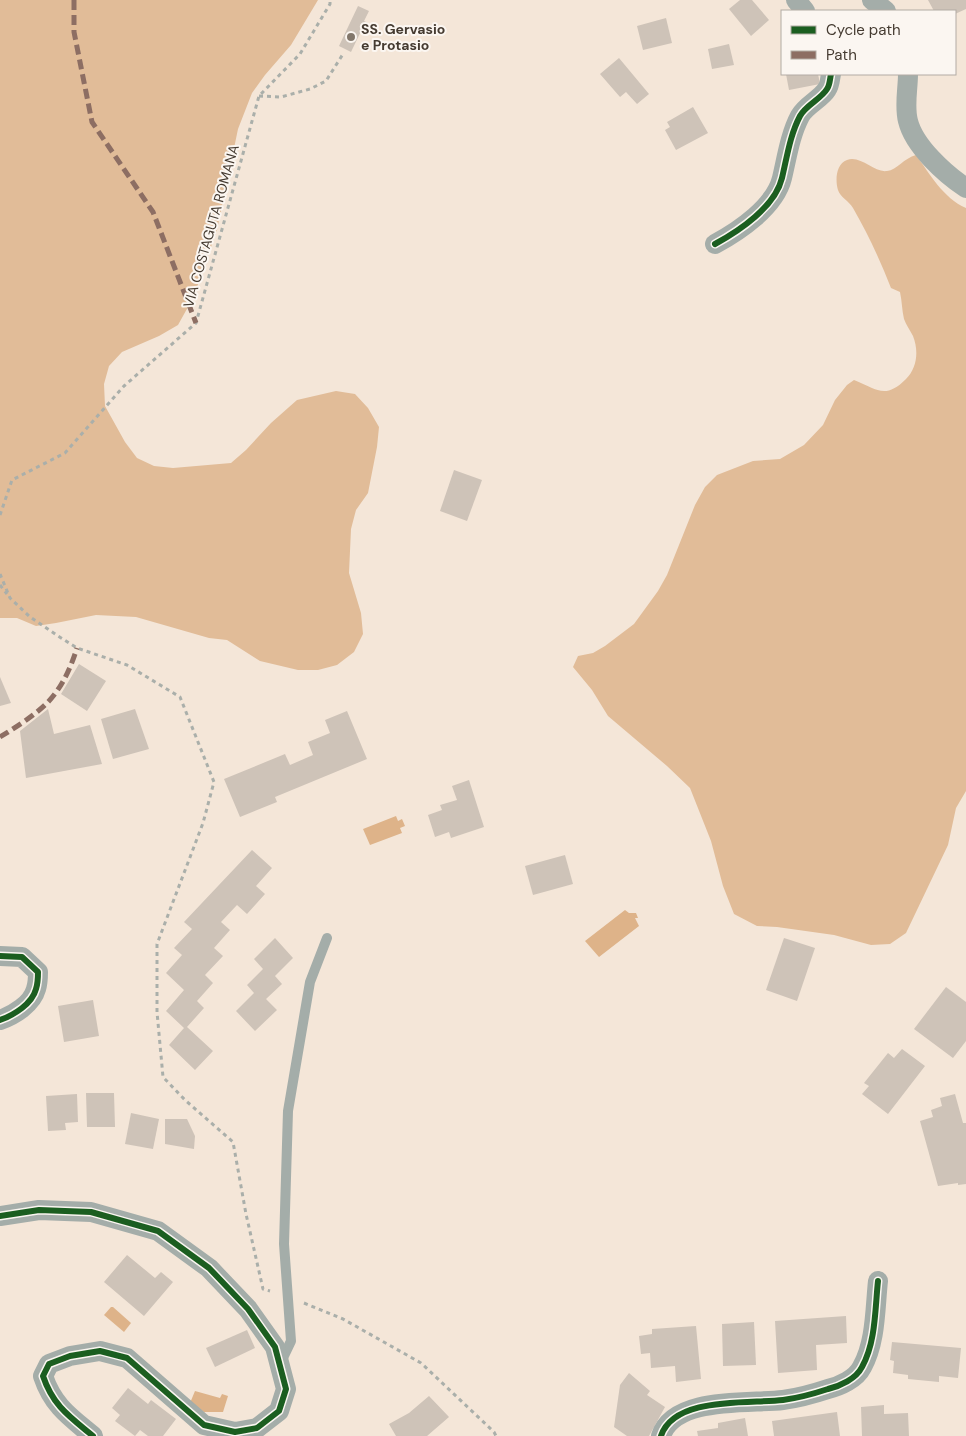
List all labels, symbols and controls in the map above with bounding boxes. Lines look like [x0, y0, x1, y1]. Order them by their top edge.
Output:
legend [781, 10, 956, 75]
place label: SS. Gervasio e Protasio [361, 20, 445, 54]
text: Cycle path [826, 20, 901, 40]
marker: SS. Gervasio e Protasio [345, 31, 357, 43]
text: Path [826, 45, 857, 65]
street label: VIA COSTAGUTA ROMANA [179, 142, 243, 310]

